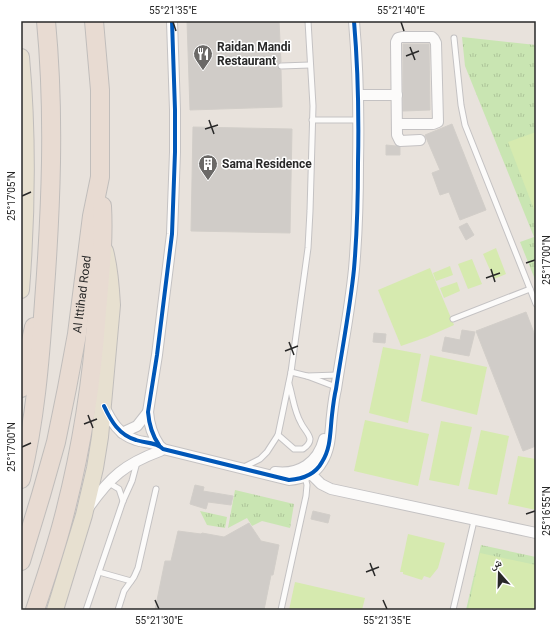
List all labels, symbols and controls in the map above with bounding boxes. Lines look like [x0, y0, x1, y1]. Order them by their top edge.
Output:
text: 55°21'35"E [149, 5, 197, 16]
text: 55°21'40"E [377, 5, 425, 16]
place label: Raidan Mandi Restaurant [217, 40, 291, 68]
restaurant icon: Raidan Mandi Restaurant [192, 43, 214, 71]
building icon: Sama Residence [197, 153, 219, 181]
place label: Sama Residence [222, 157, 312, 171]
text: 25°17'05"N [6, 171, 17, 221]
text: 25°17'00"N [541, 235, 552, 285]
street label: Al Ittihad Road [70, 255, 94, 334]
text: 25°17'00"N [6, 422, 17, 472]
text: 25°16'55"N [541, 486, 552, 536]
north arrow [479, 553, 519, 593]
text: ش [488, 556, 504, 573]
text: 55°21'30"E [135, 615, 183, 626]
text: 55°21'35"E [363, 615, 411, 626]

